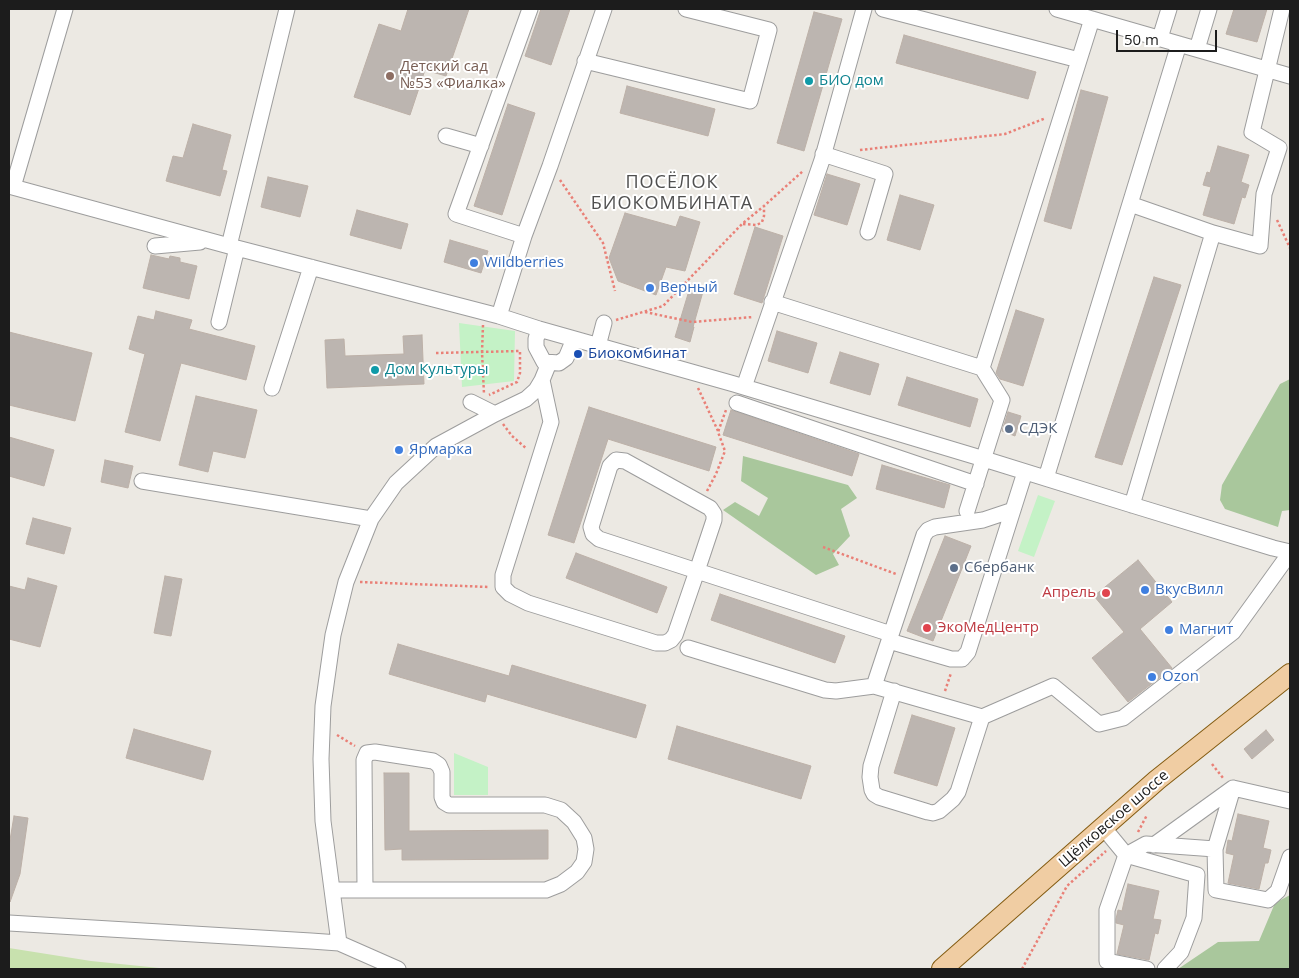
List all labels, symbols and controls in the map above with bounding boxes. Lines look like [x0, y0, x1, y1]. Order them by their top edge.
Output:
scale bar [1119, 20, 1220, 52]
text: 50 m [1124, 29, 1159, 49]
place label: Детский сад №53 «Фиалка» [400, 58, 506, 93]
marker: Детский сад №53 «Фиалка» [384, 70, 396, 82]
place label: БИО дом [819, 72, 884, 90]
marker: БИО дом [803, 75, 815, 87]
district label: ПОСЁЛОК БИОКОМБИНАТА [589, 172, 755, 214]
place label: Wildberries [484, 254, 564, 272]
marker: Wildberries [468, 257, 480, 269]
place label: Верный [660, 279, 718, 297]
marker: Верный [644, 282, 656, 294]
place label: Биокомбинат [588, 345, 687, 363]
marker: Биокомбинат [572, 348, 584, 360]
place label: Дом Культуры [385, 361, 489, 379]
marker: Дом Культуры [369, 364, 381, 376]
place label: СДЭК [1019, 420, 1057, 438]
marker: СДЭК [1003, 423, 1015, 435]
place label: Ярмарка [409, 441, 472, 459]
marker: Ярмарка [393, 444, 405, 456]
place label: Сбербанк [964, 559, 1034, 577]
marker: Сбербанк [948, 562, 960, 574]
place label: ВкусВилл [1155, 581, 1224, 599]
place label: Апрель [1042, 584, 1096, 602]
marker: ВкусВилл [1139, 584, 1151, 596]
marker: Апрель [1100, 587, 1112, 599]
place label: ЭкоМедЦентр [937, 619, 1039, 637]
place label: Магнит [1179, 621, 1233, 639]
marker: ЭкоМедЦентр [921, 622, 933, 634]
marker: Магнит [1163, 624, 1175, 636]
place label: Ozon [1162, 668, 1199, 686]
marker: Ozon [1146, 671, 1158, 683]
street label: Щёлковское шоссе [1055, 766, 1173, 872]

